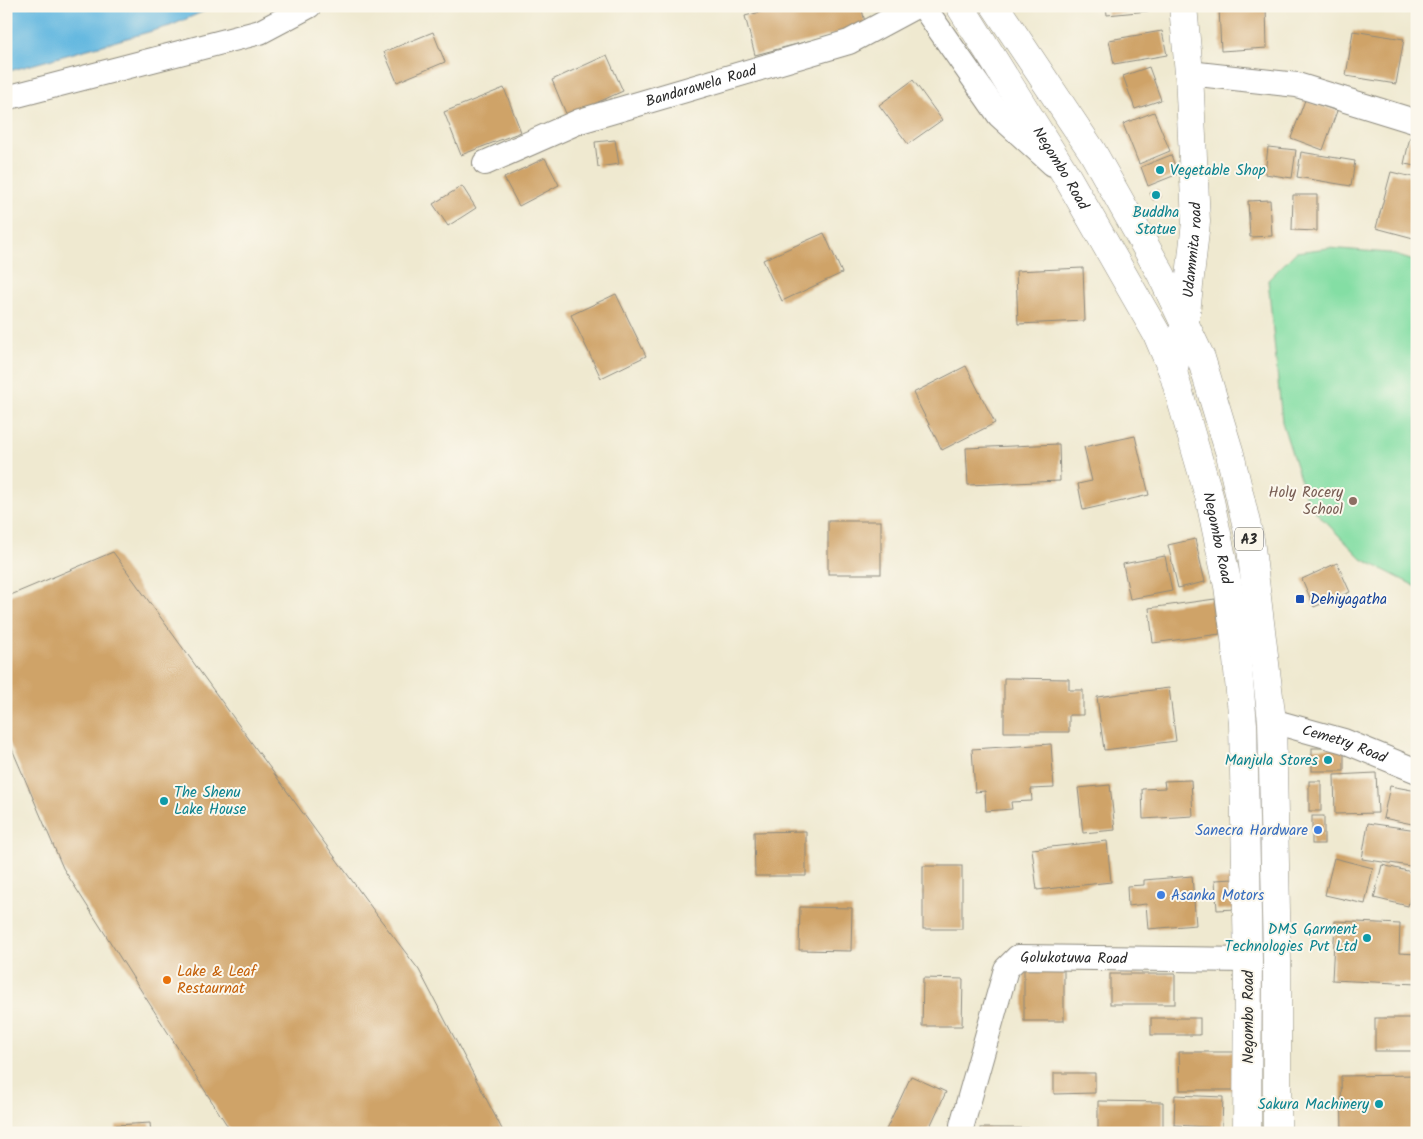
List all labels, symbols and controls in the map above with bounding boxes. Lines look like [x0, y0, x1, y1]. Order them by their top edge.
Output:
street label: Bandarawela Road [643, 59, 760, 114]
street label: Negombo Road [1026, 122, 1095, 215]
place label: Vegetable Shop [1170, 159, 1266, 183]
marker: Vegetable Shop [1154, 164, 1166, 176]
marker: Buddha Statue [1150, 189, 1162, 201]
place label: Buddha Statue [1133, 201, 1179, 242]
street label: Udammita road [1177, 201, 1209, 299]
place label: Holy Rocery School [1268, 481, 1344, 522]
street label: Negombo Road [1195, 490, 1238, 587]
marker: Holy Rocery School [1347, 495, 1359, 507]
road number: A3 [1235, 528, 1263, 550]
place label: Dehiyagatha [1310, 588, 1387, 612]
marker: Dehiyagatha [1294, 593, 1306, 605]
street label: Cemetry Road [1299, 719, 1391, 771]
place label: Manjula Stores [1225, 749, 1319, 773]
marker: Manjula Stores [1322, 754, 1334, 766]
place label: The Shenu Lake House [174, 781, 246, 822]
marker: The Shenu Lake House [158, 795, 170, 807]
place label: Sanecra Hardware [1195, 819, 1308, 843]
marker: Sanecra Hardware [1312, 824, 1324, 836]
place label: Asanka Motors [1171, 884, 1265, 908]
marker: Asanka Motors [1155, 889, 1167, 901]
place label: DMS Garment Technologies Pvt Ltd [1225, 918, 1358, 959]
marker: DMS Garment Technologies Pvt Ltd [1361, 932, 1373, 944]
street label: Golukotuwa Road [1020, 946, 1128, 971]
place label: Lake & Leaf Restaurnat [177, 960, 258, 1001]
street label: Negombo Road [1237, 970, 1261, 1064]
marker: Lake & Leaf Restaurnat [161, 974, 173, 986]
place label: Sakura Machinery [1258, 1093, 1370, 1117]
marker: Sakura Machinery [1373, 1098, 1385, 1110]

